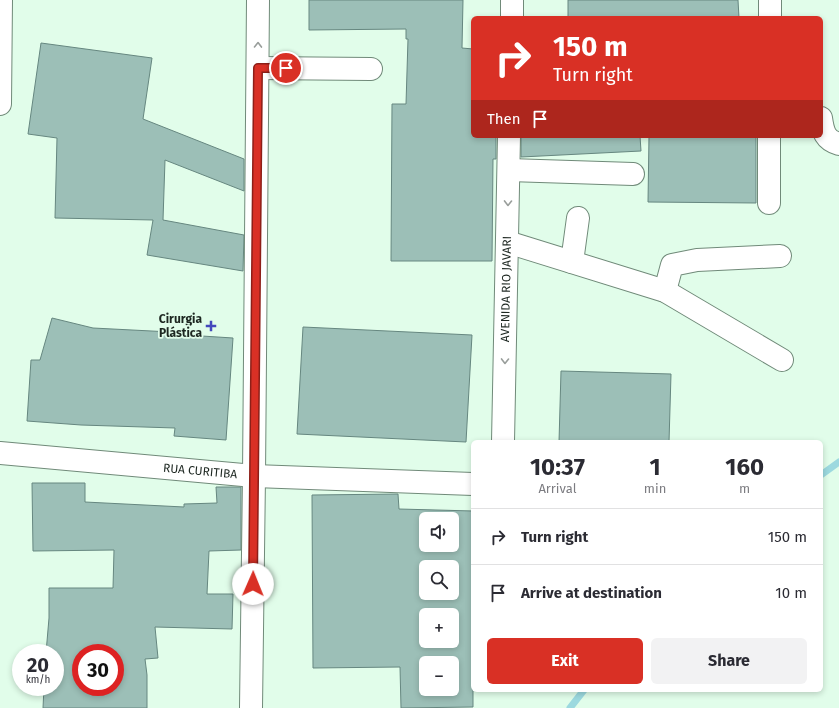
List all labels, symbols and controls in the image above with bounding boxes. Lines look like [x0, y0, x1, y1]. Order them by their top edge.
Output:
text: 150 m [553, 30, 628, 63]
icon: right [487, 32, 539, 84]
one-way arrow [254, 42, 262, 48]
pin [269, 51, 303, 85]
icon: arrive [275, 57, 297, 79]
text: Turn right [553, 64, 633, 86]
icon: arrive [529, 108, 551, 130]
text: Then [487, 110, 521, 128]
one-way arrow [504, 200, 512, 206]
street label: AVENIDA RIO JAVARI [498, 236, 514, 342]
place label: Cirurgia Plástica [159, 312, 202, 340]
marker: Cirurgia Plástica [205, 320, 217, 332]
one-way arrow [501, 358, 509, 364]
text: 10:37 [530, 453, 585, 481]
text: 1 [650, 453, 661, 481]
text: 160 [725, 453, 764, 481]
street label: RUA CURITIBA [163, 461, 238, 481]
text: Arrival [538, 481, 576, 496]
text: min [644, 481, 666, 496]
text: m [739, 481, 750, 496]
map controls [419, 512, 459, 696]
button: sound [419, 512, 459, 552]
icon: right [487, 526, 509, 548]
text: Turn right [521, 528, 588, 546]
text: 150 m [768, 528, 807, 546]
button: search [419, 560, 459, 600]
position arrow [232, 563, 274, 605]
icon: arrive [487, 582, 509, 604]
text: Arrive at destination [521, 584, 662, 602]
text: 10 m [775, 584, 807, 602]
button: + [419, 608, 459, 648]
button: Exit [487, 638, 643, 684]
button: Share [651, 638, 807, 684]
speed limit sign: 30 [72, 644, 124, 696]
text: 20 [27, 653, 49, 677]
button: − [419, 656, 459, 696]
text: km/h [26, 674, 50, 686]

